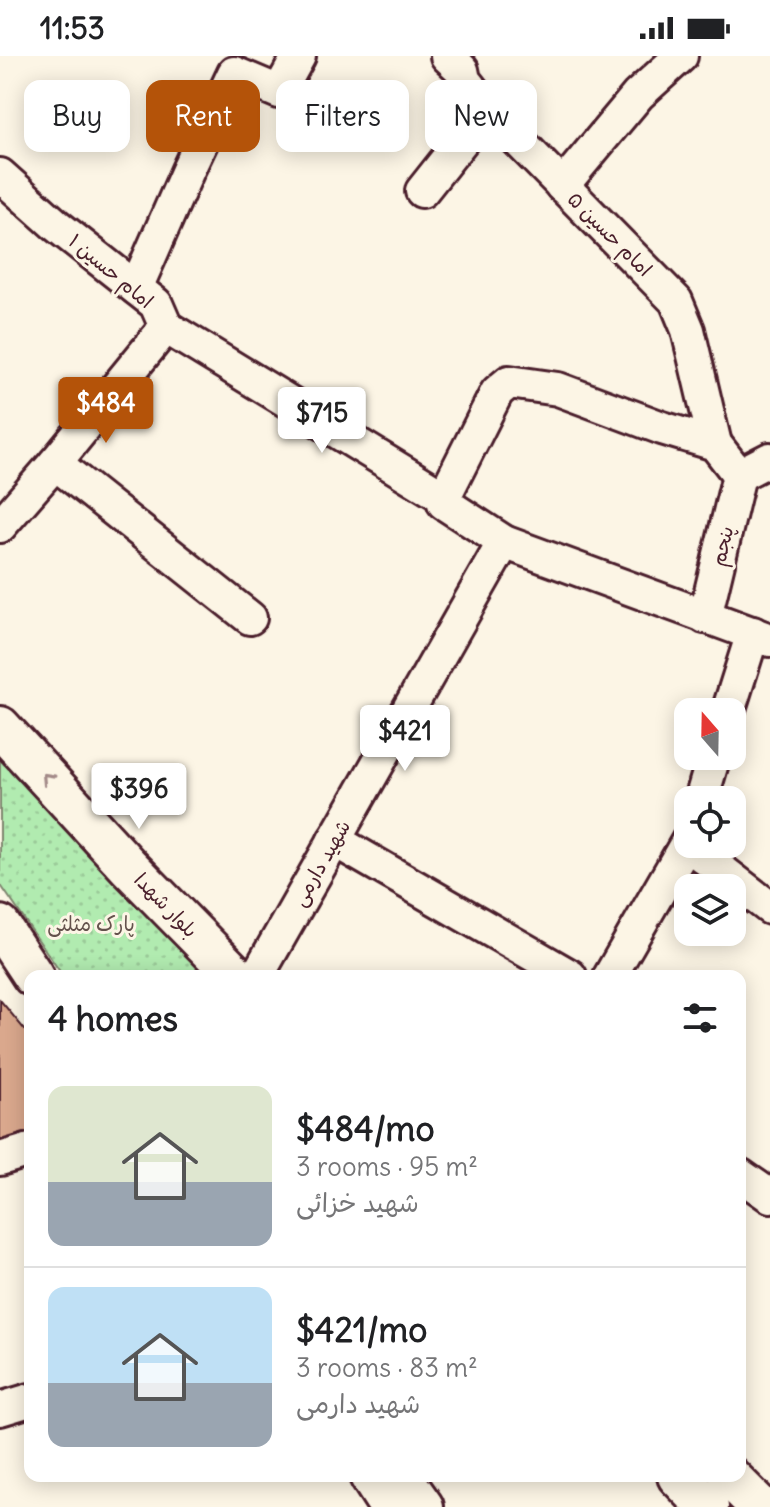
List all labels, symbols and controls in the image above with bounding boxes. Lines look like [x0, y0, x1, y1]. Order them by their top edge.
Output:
text: 11:53 [40, 9, 105, 47]
chip: Buy [24, 80, 130, 152]
chip: Rent [146, 80, 260, 152]
chip: Filters [276, 80, 409, 152]
chip: New [425, 80, 537, 152]
street label: امام حسین ۵ [561, 186, 658, 283]
street label: امام حسین ۱ [62, 228, 159, 316]
pin: $484 [59, 377, 153, 445]
text: $484 [76, 386, 136, 419]
pin: $715 [275, 387, 369, 455]
text: $715 [296, 396, 348, 429]
street label: پنجم [705, 523, 741, 569]
north arrow [674, 698, 746, 770]
map controls [674, 698, 746, 946]
pin: $421 [358, 705, 452, 773]
text: $421 [378, 714, 432, 747]
pin: $396 [92, 763, 186, 831]
one-way arrow [43, 772, 57, 787]
text: $396 [109, 772, 169, 805]
button: locate [674, 786, 746, 858]
street label: شهید دارمی [286, 815, 356, 911]
street label: بلوار شهدا [129, 867, 203, 942]
button: layers [674, 874, 746, 946]
park label: پارک مثلثی [47, 911, 135, 937]
icon: filters [678, 996, 722, 1040]
text: 4 homes [48, 997, 178, 1040]
text: $484/mo [296, 1107, 435, 1150]
icon: home [112, 1118, 208, 1214]
text: 3 rooms · 95 m² [296, 1150, 478, 1183]
text: شهید خزائی [296, 1186, 419, 1219]
text: $421/mo [296, 1308, 427, 1351]
icon: home [112, 1319, 208, 1415]
text: 3 rooms · 83 m² [296, 1351, 478, 1384]
text: شهید دارمی [296, 1387, 420, 1420]

